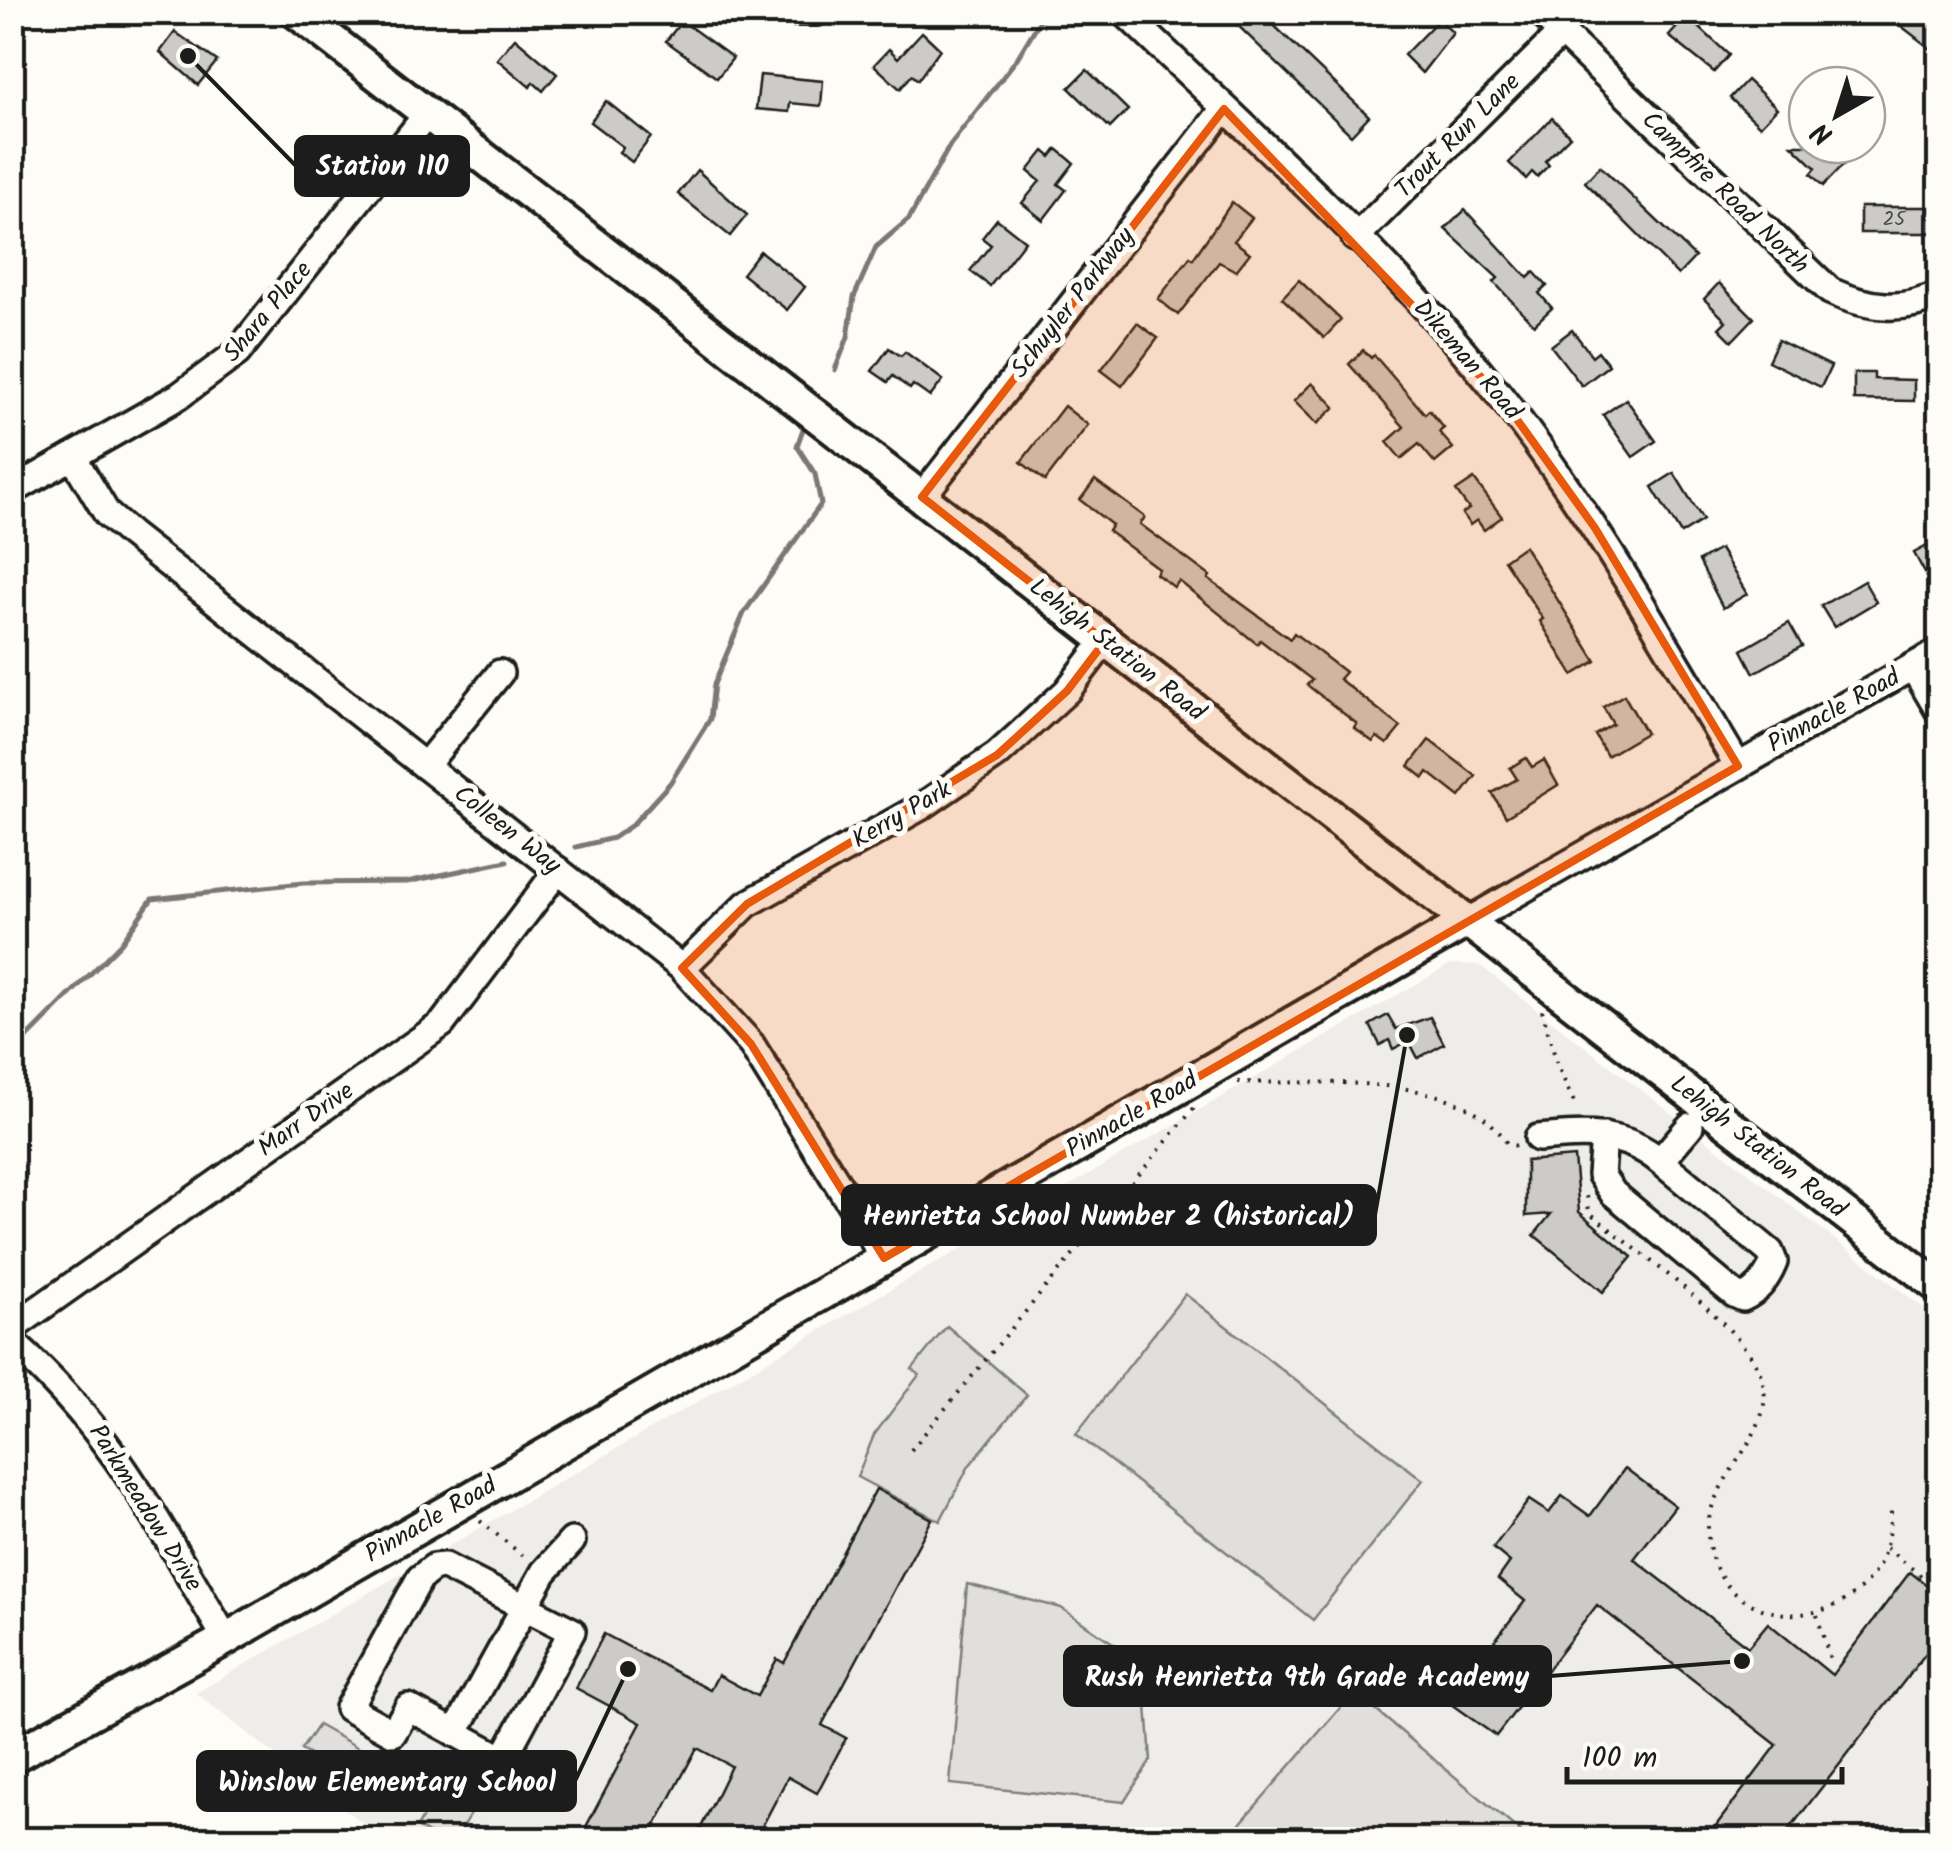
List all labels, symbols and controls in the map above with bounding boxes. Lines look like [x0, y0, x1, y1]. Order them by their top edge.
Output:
street label: Trout Run Lane [1386, 64, 1530, 208]
north arrow [1787, 65, 1887, 165]
street label: Campfire Road North [1632, 102, 1818, 284]
text: N [1802, 109, 1844, 156]
callout: Station 110 [296, 137, 468, 195]
text: Station 110 [316, 145, 449, 190]
house number: 25 [1883, 204, 1906, 236]
street label: Schuyler Parkway [1001, 218, 1145, 387]
street label: Shara Place [213, 252, 323, 372]
street label: Dikeman Road [1403, 290, 1532, 431]
street label: Lehigh Station Road [1020, 568, 1215, 733]
street label: Pinnacle Road [1760, 657, 1909, 764]
street label: Kerry Park [845, 770, 960, 860]
street label: Colleen Way [444, 775, 570, 885]
street label: Pinnacle Road [1059, 1060, 1207, 1169]
street label: Lehigh Station Road [1661, 1065, 1856, 1230]
street label: Marr Drive [249, 1072, 363, 1168]
callout: Henrietta School Number 2 (historical) [843, 1186, 1375, 1244]
text: Henrietta School Number 2 (historical) [863, 1195, 1355, 1240]
street label: Parkmeadow Drive [77, 1416, 213, 1600]
street label: Pinnacle Road [358, 1465, 506, 1574]
callout: Rush Henrietta 9th Grade Academy [1065, 1647, 1550, 1705]
text: Rush Henrietta 9th Grade Academy [1085, 1656, 1530, 1701]
scale bar [1567, 1722, 1842, 1784]
text: 100 m [1582, 1735, 1657, 1783]
callout: Winslow Elementary School [198, 1752, 575, 1810]
text: Winslow Elementary School [218, 1761, 556, 1806]

